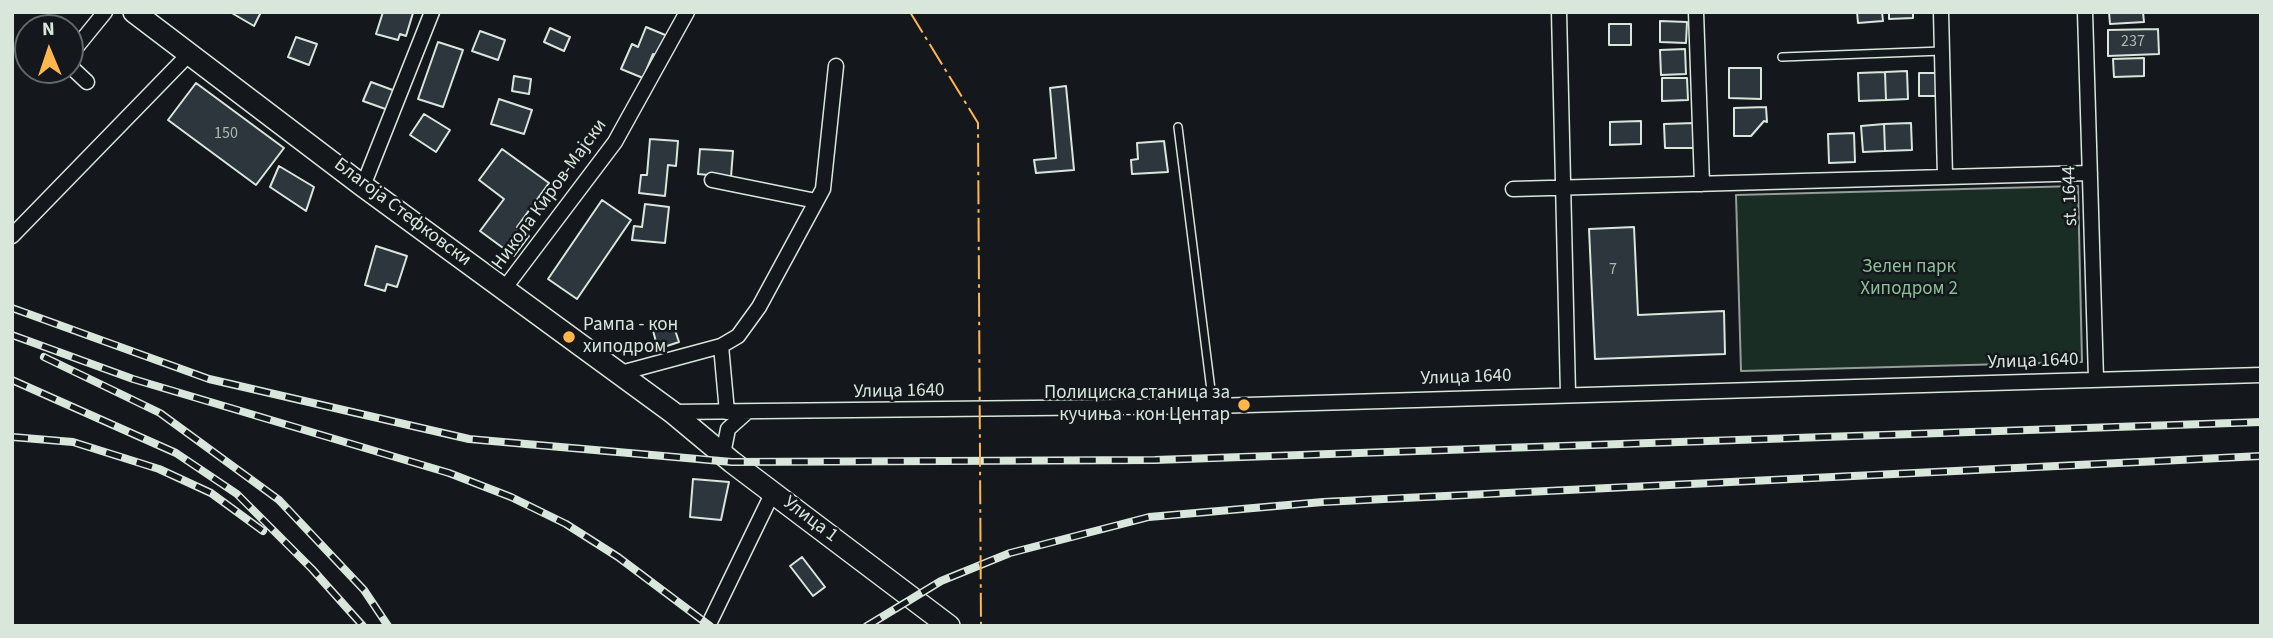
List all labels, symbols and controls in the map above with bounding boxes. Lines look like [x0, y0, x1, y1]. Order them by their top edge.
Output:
north arrow [14, 14, 84, 84]
text: N [42, 16, 55, 43]
house number: 237 [2121, 32, 2145, 52]
street label: Никола Киров-Мајски [488, 115, 612, 275]
house number: 150 [214, 124, 238, 144]
street label: Благоја Стефковски [329, 154, 475, 272]
street label: st. 1644 [2059, 165, 2083, 227]
park label: Зелен парк Хиподром 2 [1860, 257, 1958, 301]
house number: 7 [1609, 260, 1617, 280]
place label: Рампа - кон хиподром [583, 315, 678, 359]
marker: Рампа - кон хиподром [561, 329, 577, 345]
street label: Улица 1640 [1987, 349, 2079, 375]
street label: Улица 1640 [1420, 365, 1512, 391]
street label: Улица 1640 [853, 380, 945, 404]
place label: Полициска станица за кучиња - кон Центар [1044, 383, 1230, 427]
marker: Полициска станица за кучиња - кон Центар [1236, 397, 1252, 413]
street label: Улица 1 [778, 492, 842, 548]

